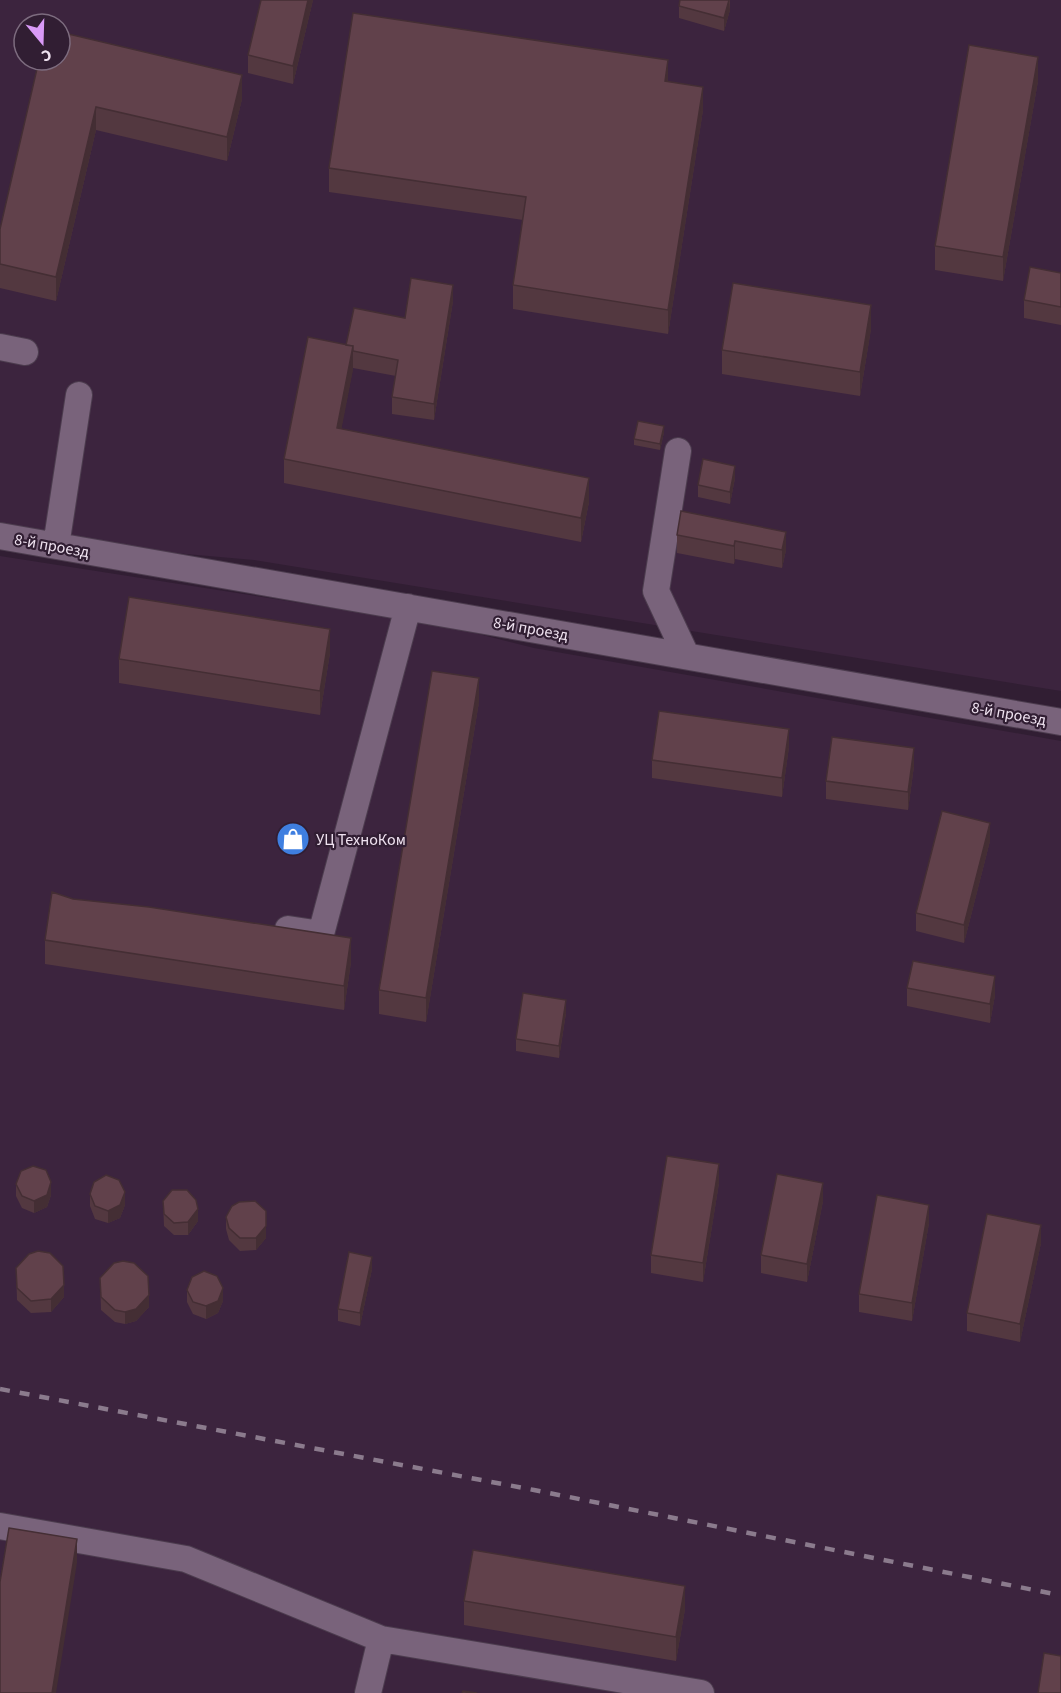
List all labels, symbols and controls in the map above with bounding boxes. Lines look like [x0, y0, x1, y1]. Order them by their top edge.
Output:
north arrow [12, 12, 72, 72]
text: С [39, 43, 55, 67]
street label: 8-й проезд [13, 529, 91, 563]
street label: 8-й проезд [492, 612, 570, 646]
street label: 8-й проезд [970, 697, 1048, 731]
shop icon: УЦ ТехноКом [275, 821, 311, 857]
place label: УЦ ТехноКом [316, 829, 406, 851]

